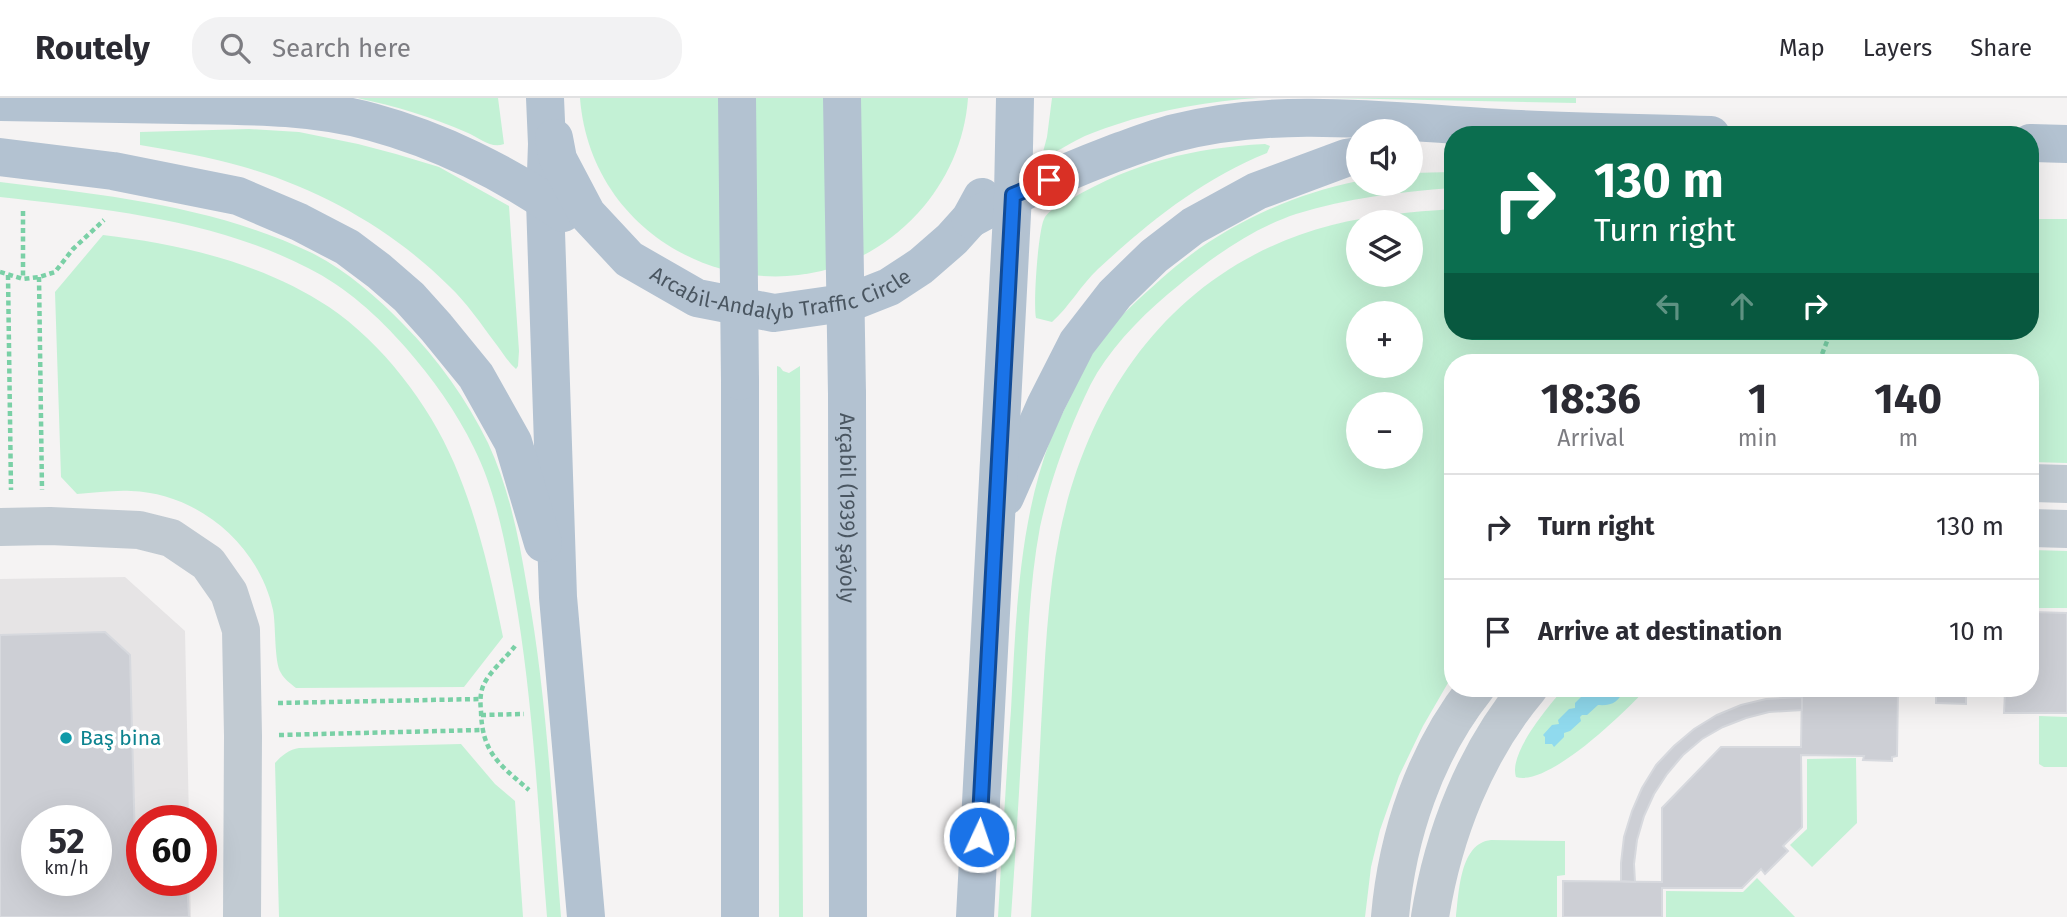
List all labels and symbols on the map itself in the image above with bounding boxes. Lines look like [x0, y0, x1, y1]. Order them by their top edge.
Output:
pin [1019, 150, 1079, 210]
street label: Arcabil-Andalyb Traffic Circle [644, 255, 916, 281]
text: Arcabil-Andalyb Traffic Circle [646, 261, 916, 326]
street label: Arçabil (1939) şaýoly [834, 413, 860, 604]
place label: Baş bina [80, 725, 161, 751]
marker: Baş bina [58, 730, 74, 746]
position arrow [942, 800, 1016, 874]
speed limit sign: 60 [126, 805, 217, 896]

